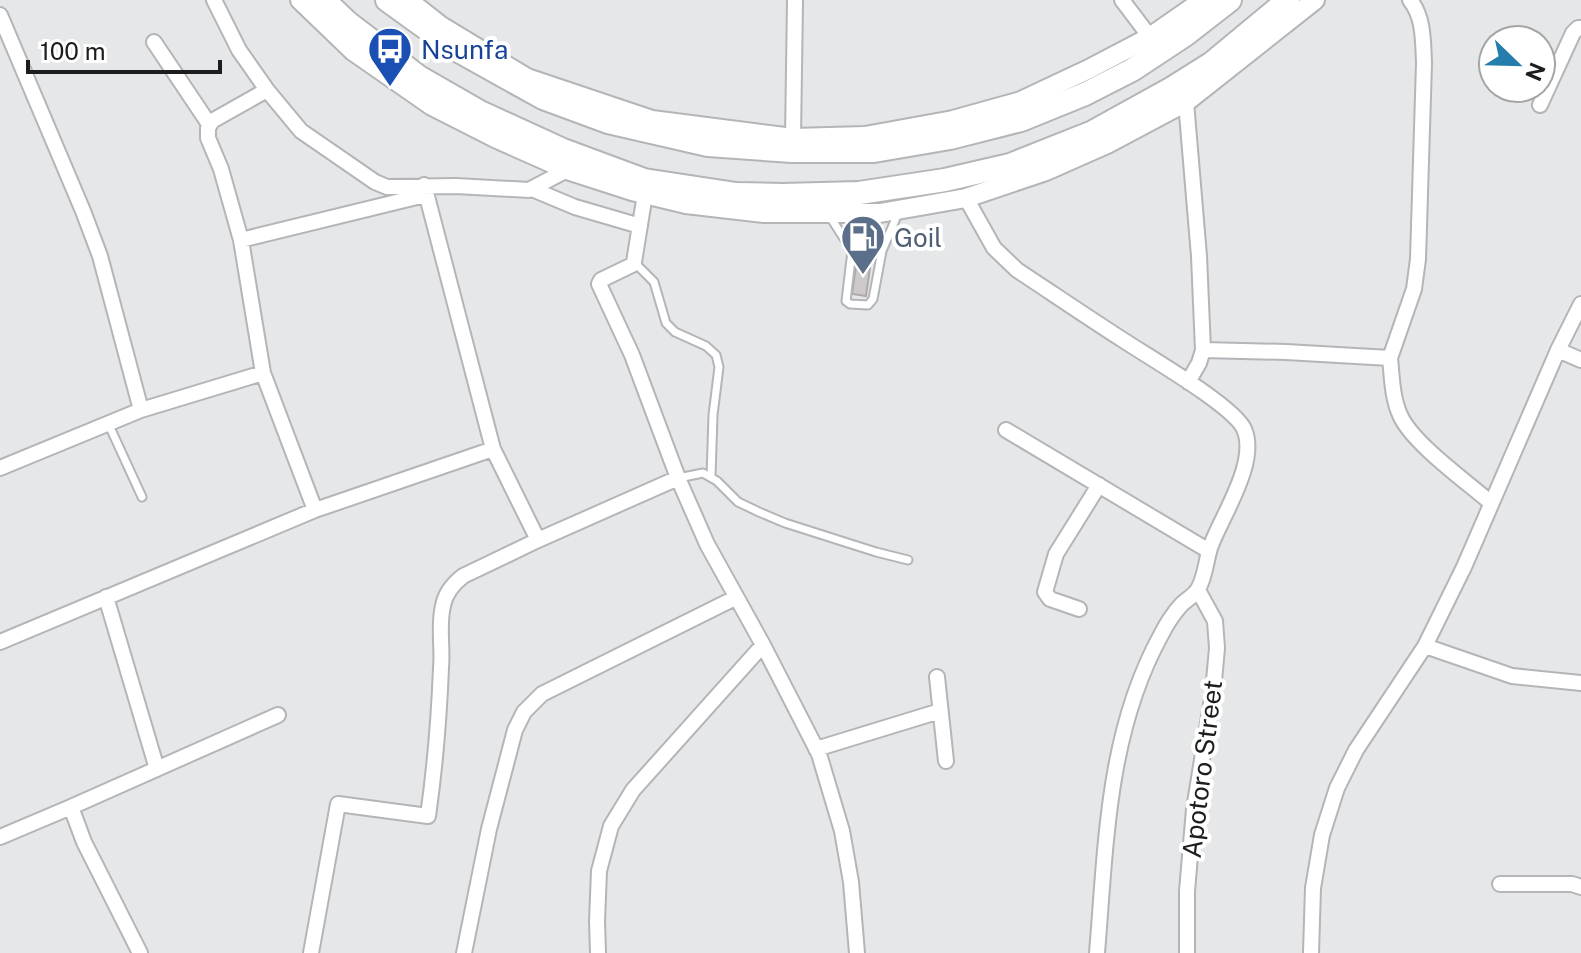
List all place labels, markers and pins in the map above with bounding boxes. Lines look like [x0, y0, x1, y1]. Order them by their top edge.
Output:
bus stop icon: Nsunfa [366, 25, 414, 88]
place label: Nsunfa [421, 34, 508, 65]
fuel station icon: Goil [839, 213, 887, 276]
place label: Goil [894, 222, 942, 253]

